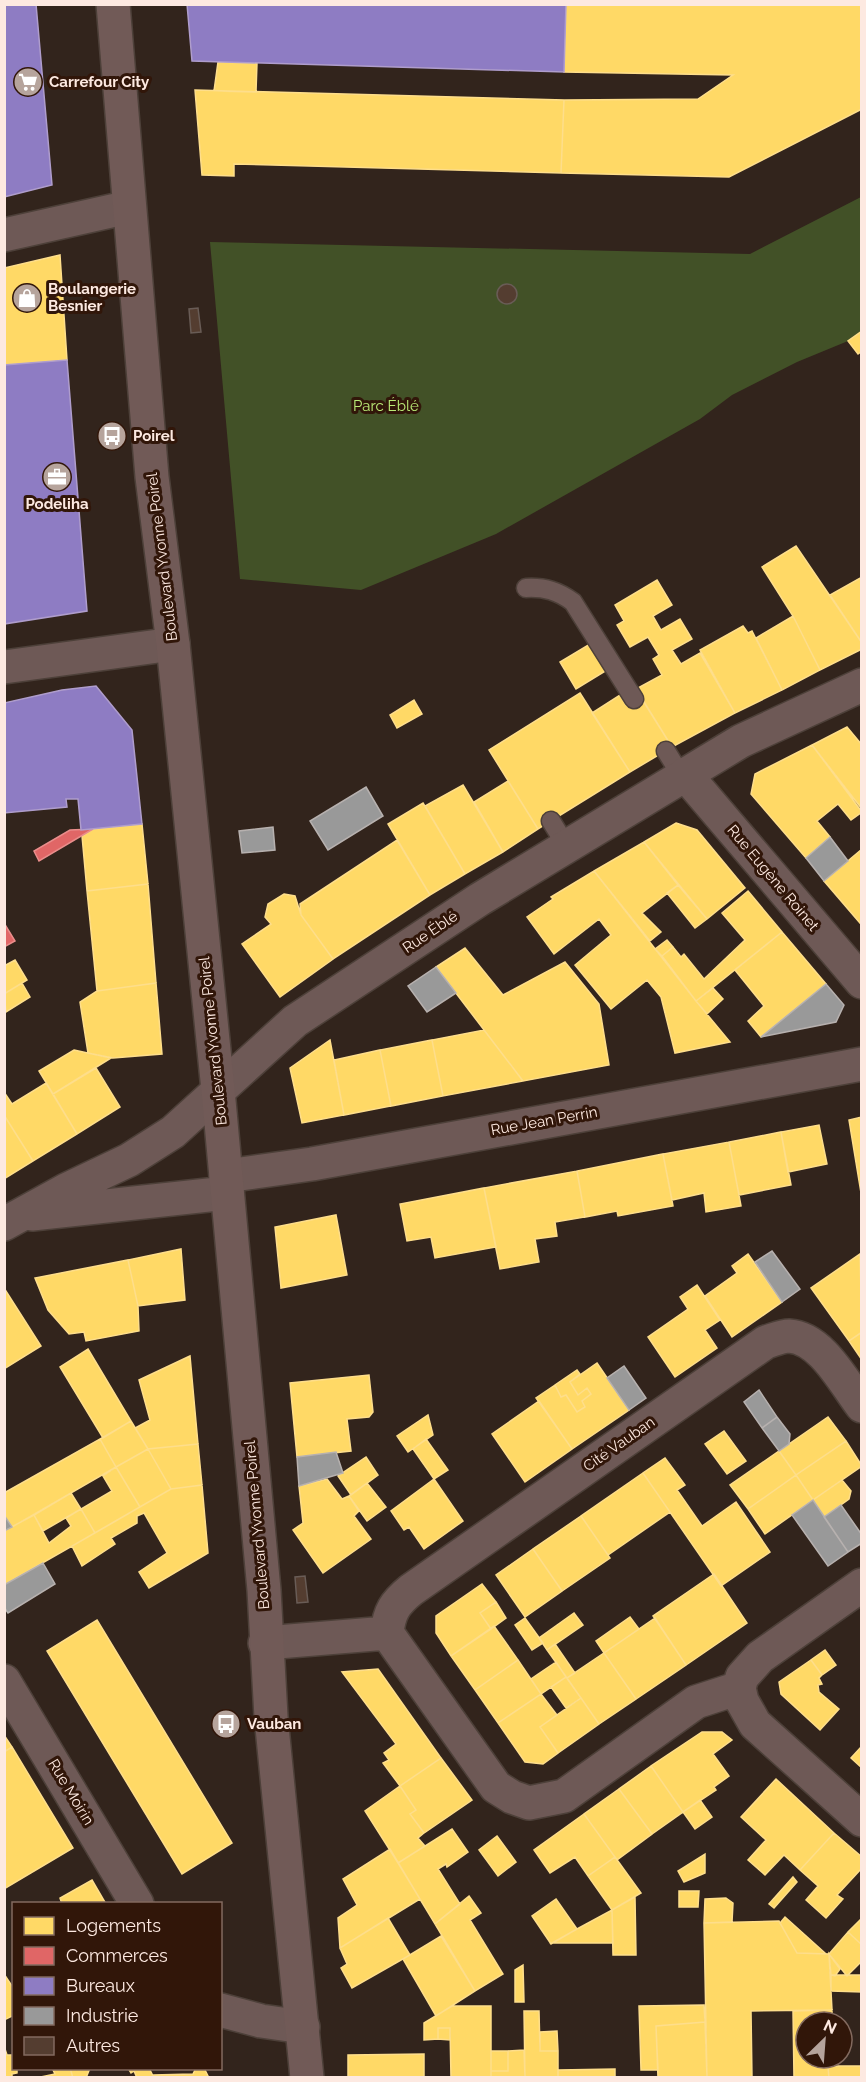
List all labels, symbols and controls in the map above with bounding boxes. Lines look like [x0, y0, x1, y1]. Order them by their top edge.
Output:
supermarket icon: Carrefour City [12, 66, 44, 98]
place label: Carrefour City [49, 73, 150, 91]
place label: Boulangerie Besnier [48, 280, 136, 315]
shop icon: Boulangerie Besnier [11, 282, 43, 314]
park label: Parc Éblé [353, 397, 419, 415]
bus stop icon: Poirel [96, 420, 128, 452]
place label: Poirel [133, 427, 175, 445]
office icon: Podeliha [41, 461, 73, 493]
street label: Boulevard Yvonne Poirel [143, 471, 181, 642]
place label: Podeliha [25, 495, 89, 513]
street label: Rue Eugène Roinet [723, 821, 823, 935]
street label: Rue Éblé [399, 907, 461, 957]
street label: Boulevard Yvonne Poirel [195, 955, 231, 1126]
street label: Rue Jean Perrin [489, 1103, 599, 1139]
street label: Cité Vauban [580, 1413, 658, 1475]
street label: Boulevard Yvonne Poirel [241, 1439, 273, 1610]
bus stop icon: Vauban [210, 1708, 242, 1740]
place label: Vauban [247, 1715, 301, 1733]
street label: Rue Moirin [44, 1756, 98, 1828]
legend [12, 1902, 222, 2070]
text: Logements [66, 1915, 161, 1936]
text: Commerces [66, 1945, 168, 1966]
text: Bureaux [66, 1975, 135, 1996]
text: Industrie [66, 2005, 139, 2026]
north arrow [794, 2010, 854, 2070]
text: N [821, 2016, 840, 2038]
text: Autres [66, 2035, 120, 2056]

